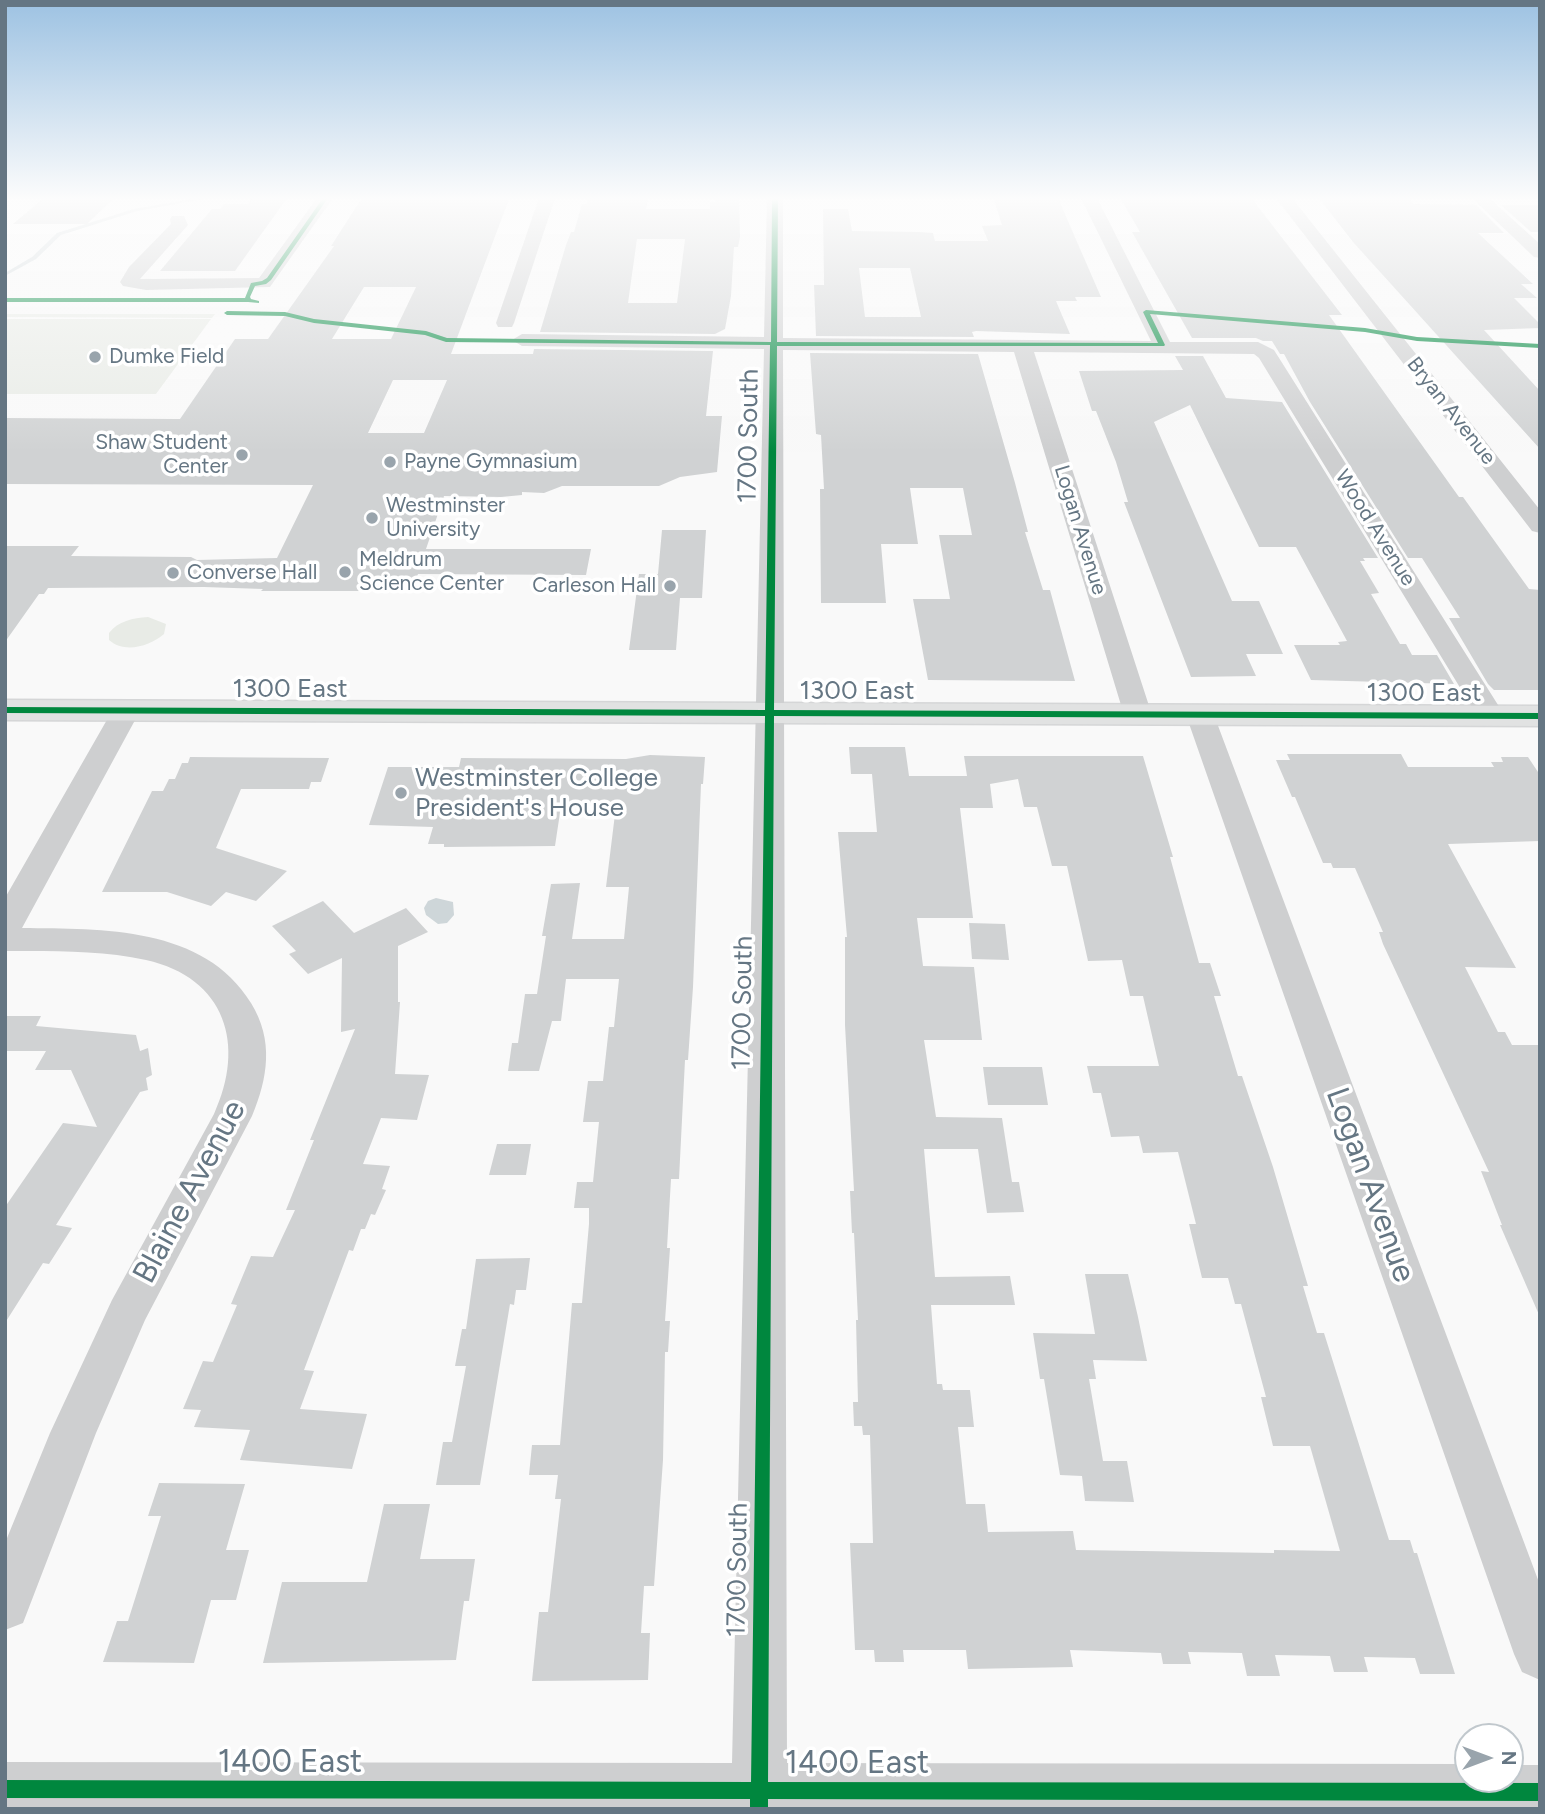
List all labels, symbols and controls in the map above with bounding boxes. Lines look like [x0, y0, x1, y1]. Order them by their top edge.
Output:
place label: Dumke Field [109, 344, 224, 370]
marker: Dumke Field [87, 349, 103, 365]
street label: Bryan Avenue [1401, 352, 1501, 470]
street label: 1700 South [732, 369, 766, 503]
place label: Shaw Student Center [95, 430, 228, 480]
marker: Shaw Student Center [234, 447, 250, 463]
place label: Payne Gymnasium [404, 449, 577, 475]
marker: Payne Gymnasium [382, 454, 398, 470]
street label: Logan Avenue [1048, 462, 1112, 598]
street label: Wood Avenue [1329, 465, 1421, 591]
place label: Westminster University [386, 493, 505, 543]
marker: Westminster University [364, 510, 380, 526]
place label: Meldrum Science Center [359, 547, 504, 597]
place label: Converse Hall [187, 560, 317, 586]
marker: Meldrum Science Center [337, 564, 353, 580]
marker: Converse Hall [165, 565, 181, 581]
place label: Carleson Hall [532, 573, 656, 599]
marker: Carleson Hall [662, 578, 678, 594]
street label: 1300 East [232, 673, 348, 705]
street label: 1300 East [799, 675, 915, 707]
street label: 1300 East [1366, 677, 1482, 709]
place label: Westminster College President's House [415, 762, 658, 824]
marker: Westminster College President's House [393, 785, 409, 801]
street label: 1700 South [726, 936, 760, 1070]
street label: Logan Avenue [1317, 1082, 1423, 1288]
street label: Blaine Avenue [126, 1094, 254, 1290]
street label: 1700 South [721, 1503, 755, 1637]
north arrow [1454, 1723, 1524, 1793]
street label: 1400 East [218, 1744, 362, 1782]
street label: 1400 East [785, 1745, 929, 1783]
text: N [1497, 1751, 1520, 1765]

